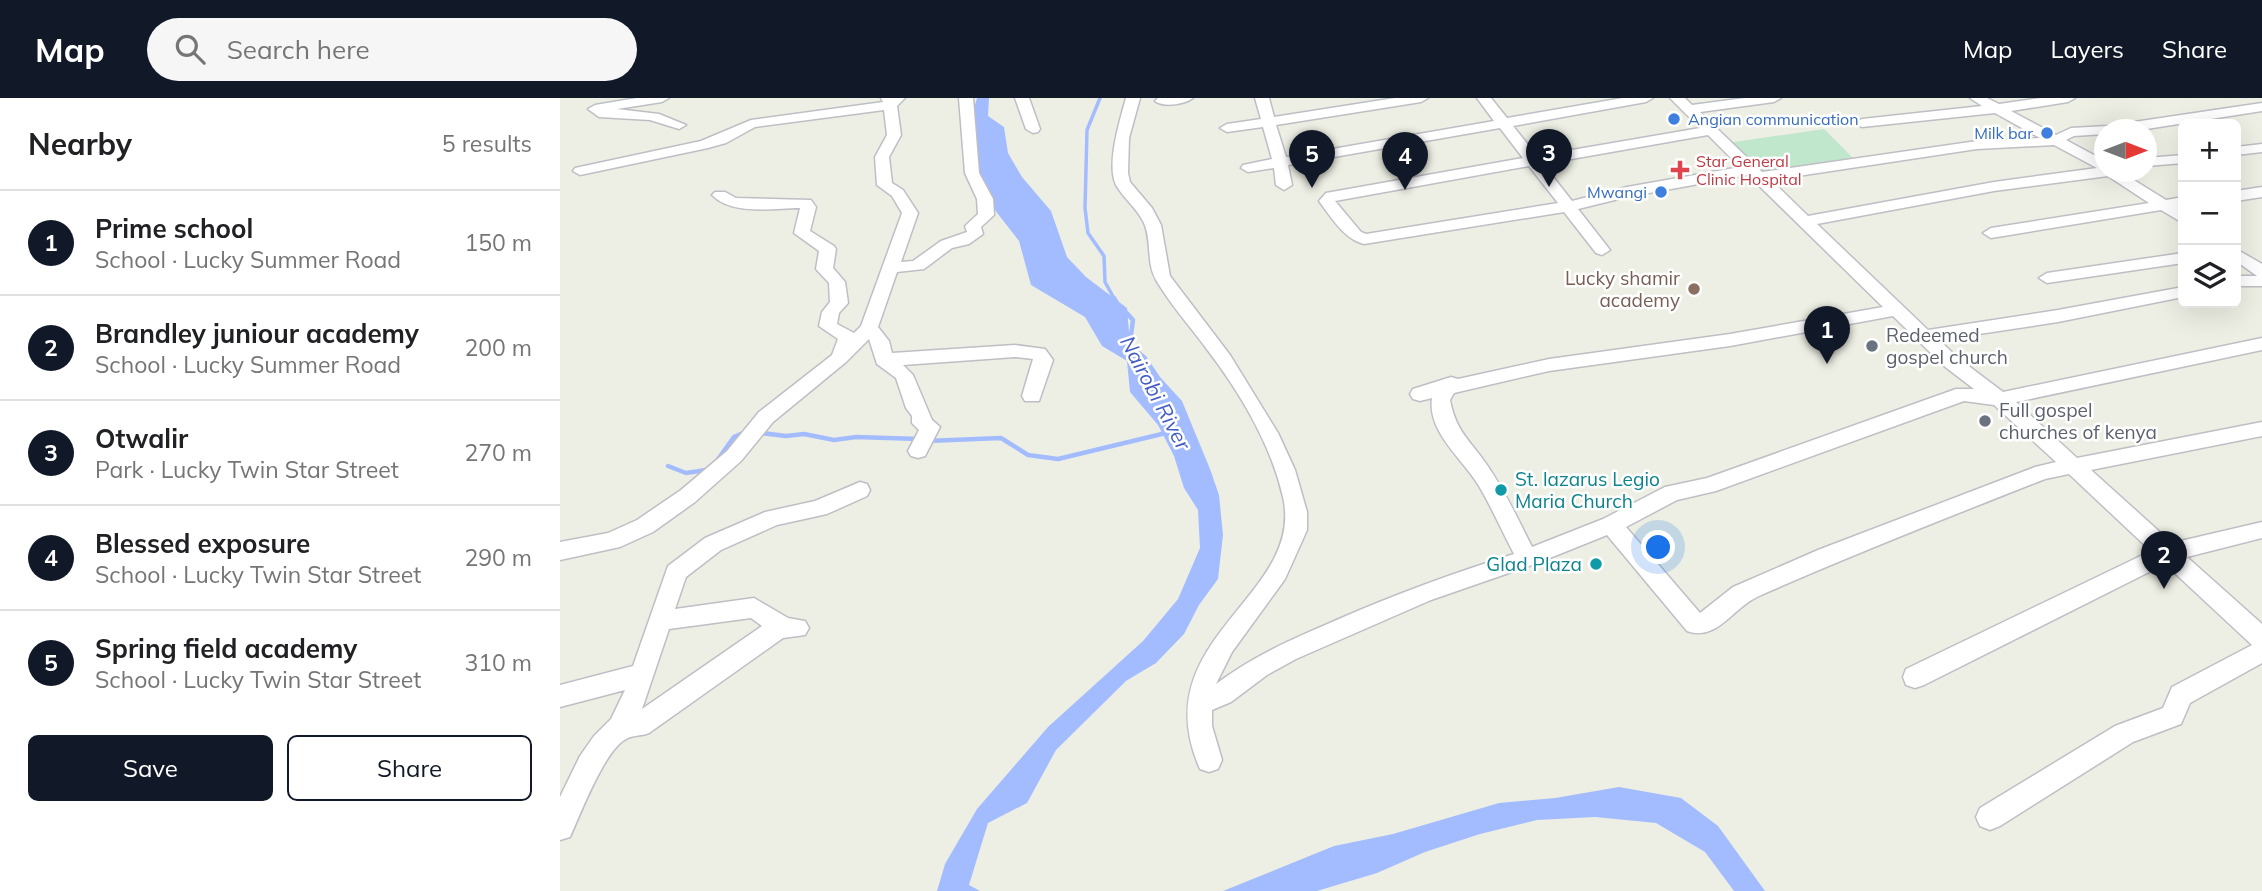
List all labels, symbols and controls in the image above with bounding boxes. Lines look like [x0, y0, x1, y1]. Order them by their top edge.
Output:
search box [147, 18, 637, 81]
text: Map [35, 29, 105, 70]
icon: search [171, 30, 209, 68]
text: Search here [227, 33, 370, 66]
text: Map [1963, 34, 2012, 64]
text: Layers [2050, 34, 2124, 64]
text: Share [2162, 34, 2227, 64]
place label: Angian communication [1688, 109, 1859, 129]
marker: Angian communication [1666, 111, 1682, 127]
north arrow [2094, 119, 2157, 182]
map controls [2178, 119, 2241, 308]
button: + [2178, 119, 2241, 182]
place label: Milk bar [1974, 123, 2033, 143]
text: Nearby [28, 125, 132, 163]
marker: Milk bar [2039, 125, 2055, 141]
text: 5 results [442, 129, 532, 158]
pin: 3 [1526, 129, 1572, 187]
pin: 5 [1289, 130, 1335, 188]
pin: 4 [1382, 132, 1428, 190]
place label: Star General Clinic Hospital [1696, 151, 1802, 189]
marker: Star General Clinic Hospital [1670, 160, 1690, 180]
place label: Mwangi [1587, 182, 1647, 202]
button: − [2178, 182, 2241, 245]
marker: Mwangi [1653, 184, 1669, 200]
text: Prime school [95, 212, 253, 245]
text: 1 [44, 228, 58, 257]
text: 150 m [464, 228, 532, 257]
text: School · Lucky Summer Road [95, 245, 401, 274]
button: layers [2178, 245, 2241, 308]
place label: Lucky shamir academy [1565, 266, 1680, 312]
marker: Lucky shamir academy [1686, 281, 1702, 297]
pin: 1 [1804, 306, 1850, 364]
text: Brandley juniour academy [95, 317, 419, 350]
place label: Redeemed gospel church [1886, 323, 2008, 369]
water label: Nairobi River [1115, 331, 1197, 455]
text: 2 [44, 333, 58, 362]
text: 200 m [464, 333, 532, 362]
marker: Redeemed gospel church [1864, 338, 1880, 354]
text: School · Lucky Summer Road [95, 350, 401, 379]
place label: Full gospel churches of kenya [1999, 398, 2157, 444]
marker: Full gospel churches of kenya [1977, 413, 1993, 429]
text: Otwalir [95, 422, 188, 455]
text: 3 [44, 438, 58, 467]
text: 270 m [464, 438, 532, 467]
text: Park · Lucky Twin Star Street [95, 455, 399, 484]
place label: St. lazarus Legio Maria Church [1515, 467, 1660, 513]
marker: St. lazarus Legio Maria Church [1493, 482, 1509, 498]
text: Blessed exposure [95, 527, 310, 560]
your location [1641, 530, 1675, 564]
pin: 2 [2141, 531, 2187, 589]
text: 4 [44, 543, 58, 572]
text: 290 m [464, 543, 532, 572]
place label: Glad Plaza [1486, 552, 1582, 576]
marker: Glad Plaza [1588, 556, 1604, 572]
text: School · Lucky Twin Star Street [95, 560, 421, 589]
text: Spring field academy [95, 632, 357, 665]
text: 5 [44, 648, 58, 677]
text: 310 m [464, 648, 532, 677]
text: School · Lucky Twin Star Street [95, 665, 421, 694]
button: Save [28, 735, 273, 801]
button: Share [287, 735, 532, 801]

